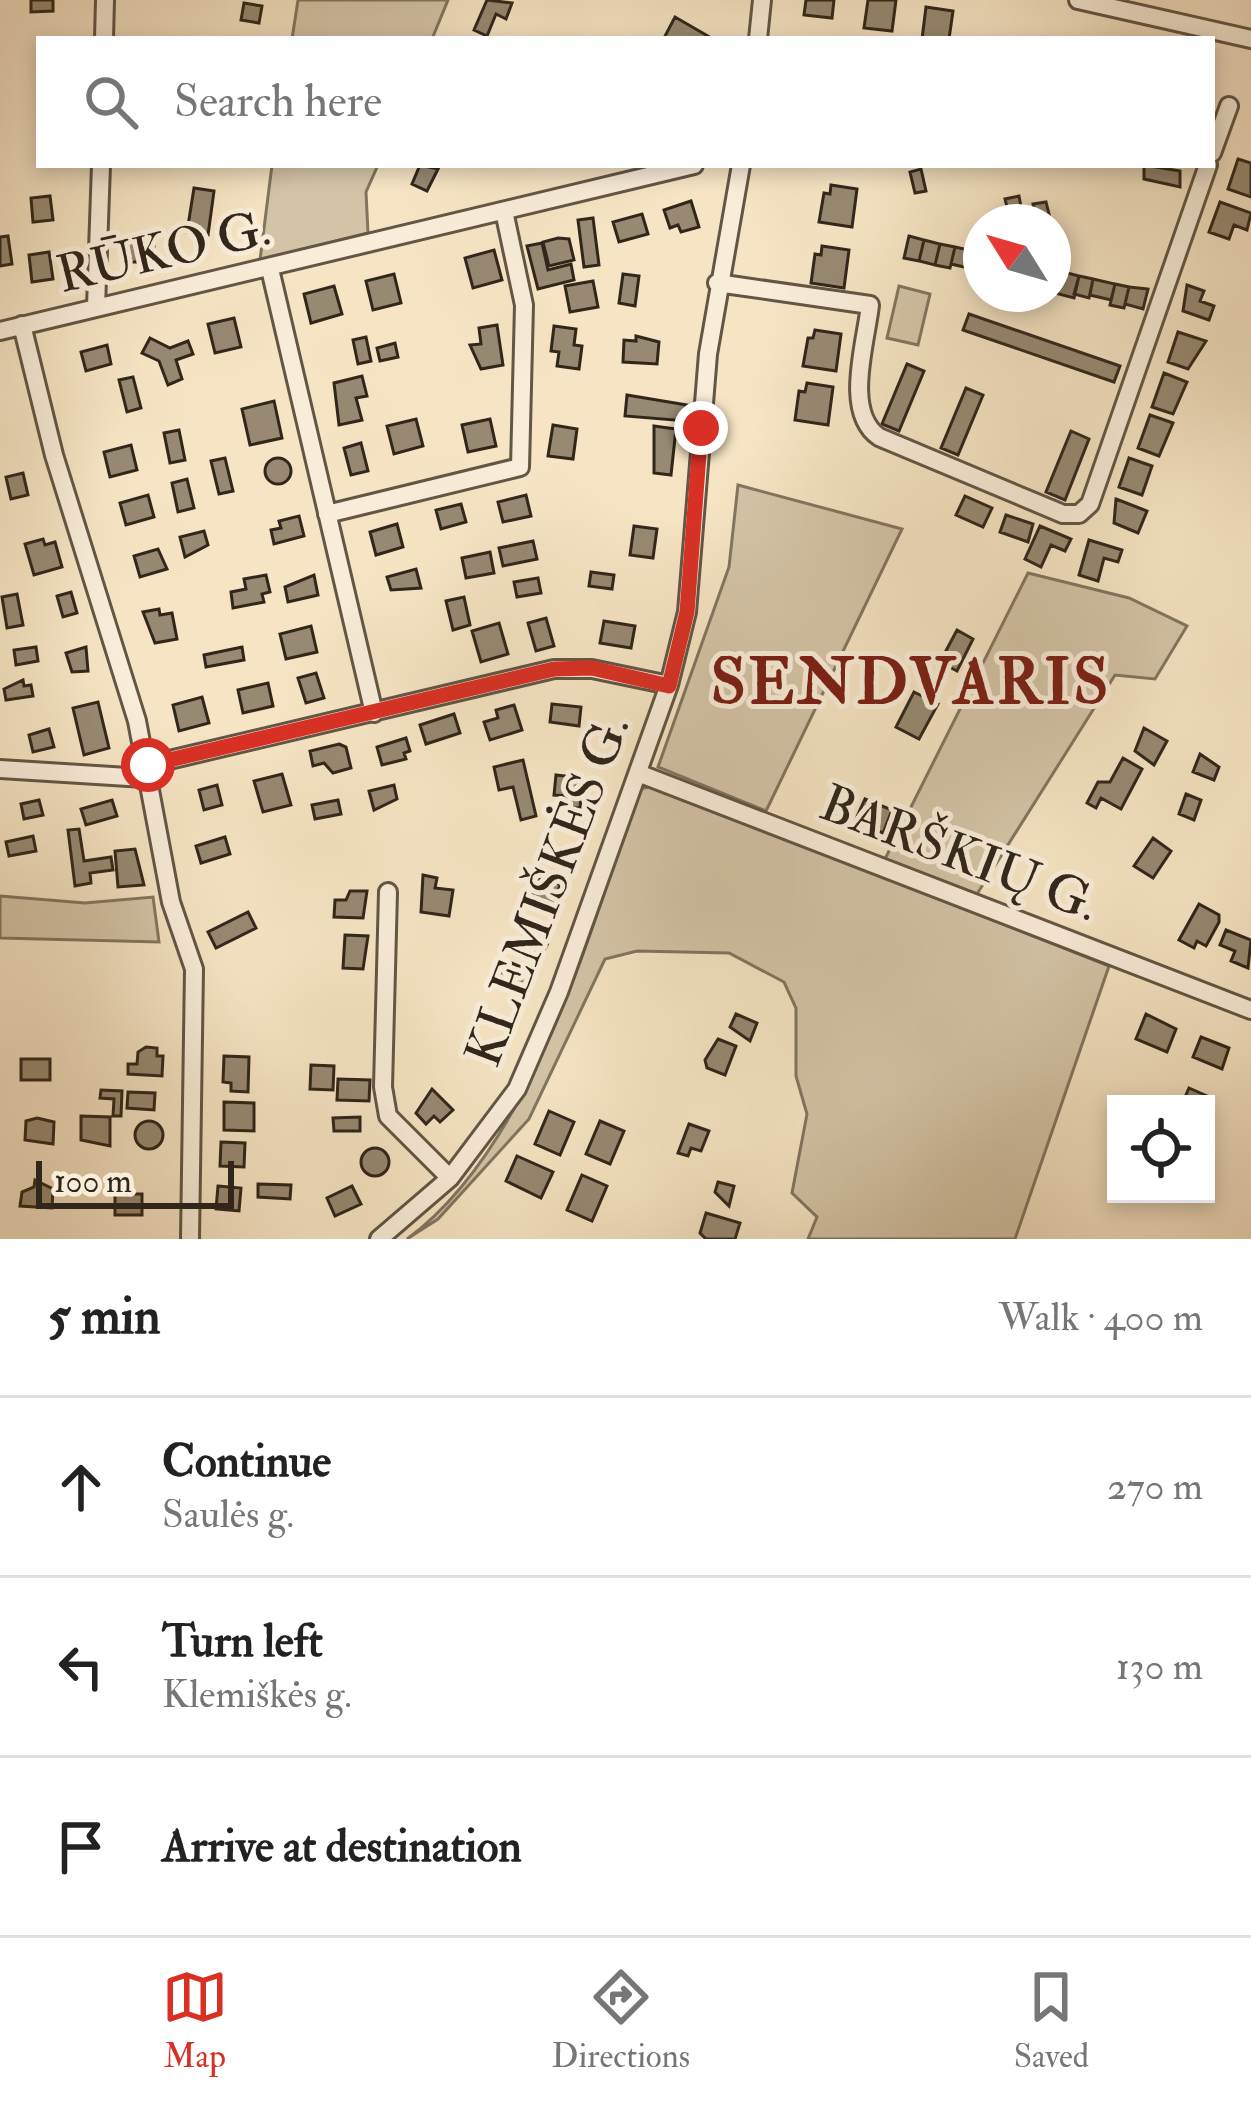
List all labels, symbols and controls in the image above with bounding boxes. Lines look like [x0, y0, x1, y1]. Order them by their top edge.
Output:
search box [36, 36, 1215, 168]
icon: search [78, 69, 144, 135]
text: Search here [174, 74, 382, 130]
street label: RŪKO G. [51, 196, 276, 307]
north arrow [963, 204, 1071, 312]
route end [674, 401, 728, 455]
district label: SENDVARIS [711, 644, 1111, 723]
street label: KLEMIŠKĖS G. [450, 705, 644, 1076]
route start [121, 738, 175, 792]
street label: BARŠKIŲ G. [811, 770, 1108, 936]
map controls [1107, 1095, 1215, 1203]
button: locate [1107, 1095, 1215, 1203]
scale bar [36, 1155, 234, 1208]
text: 100 m [54, 1161, 132, 1202]
text: 5 min [48, 1285, 161, 1349]
text: Walk · 400 m [998, 1293, 1203, 1342]
text: Continue [162, 1434, 331, 1490]
icon: ahead [48, 1454, 114, 1520]
text: 270 m [1107, 1462, 1203, 1511]
text: Saulės g. [162, 1490, 294, 1539]
text: Turn left [162, 1614, 323, 1670]
icon: left [48, 1634, 114, 1700]
text: 130 m [1116, 1642, 1203, 1691]
text: Klemiškės g. [162, 1670, 352, 1719]
icon: arrive [48, 1814, 114, 1880]
text: Arrive at destination [162, 1819, 522, 1875]
tab: Map [162, 1964, 228, 2077]
tab: Directions [552, 1964, 690, 2077]
tab: Saved [1014, 1964, 1089, 2077]

